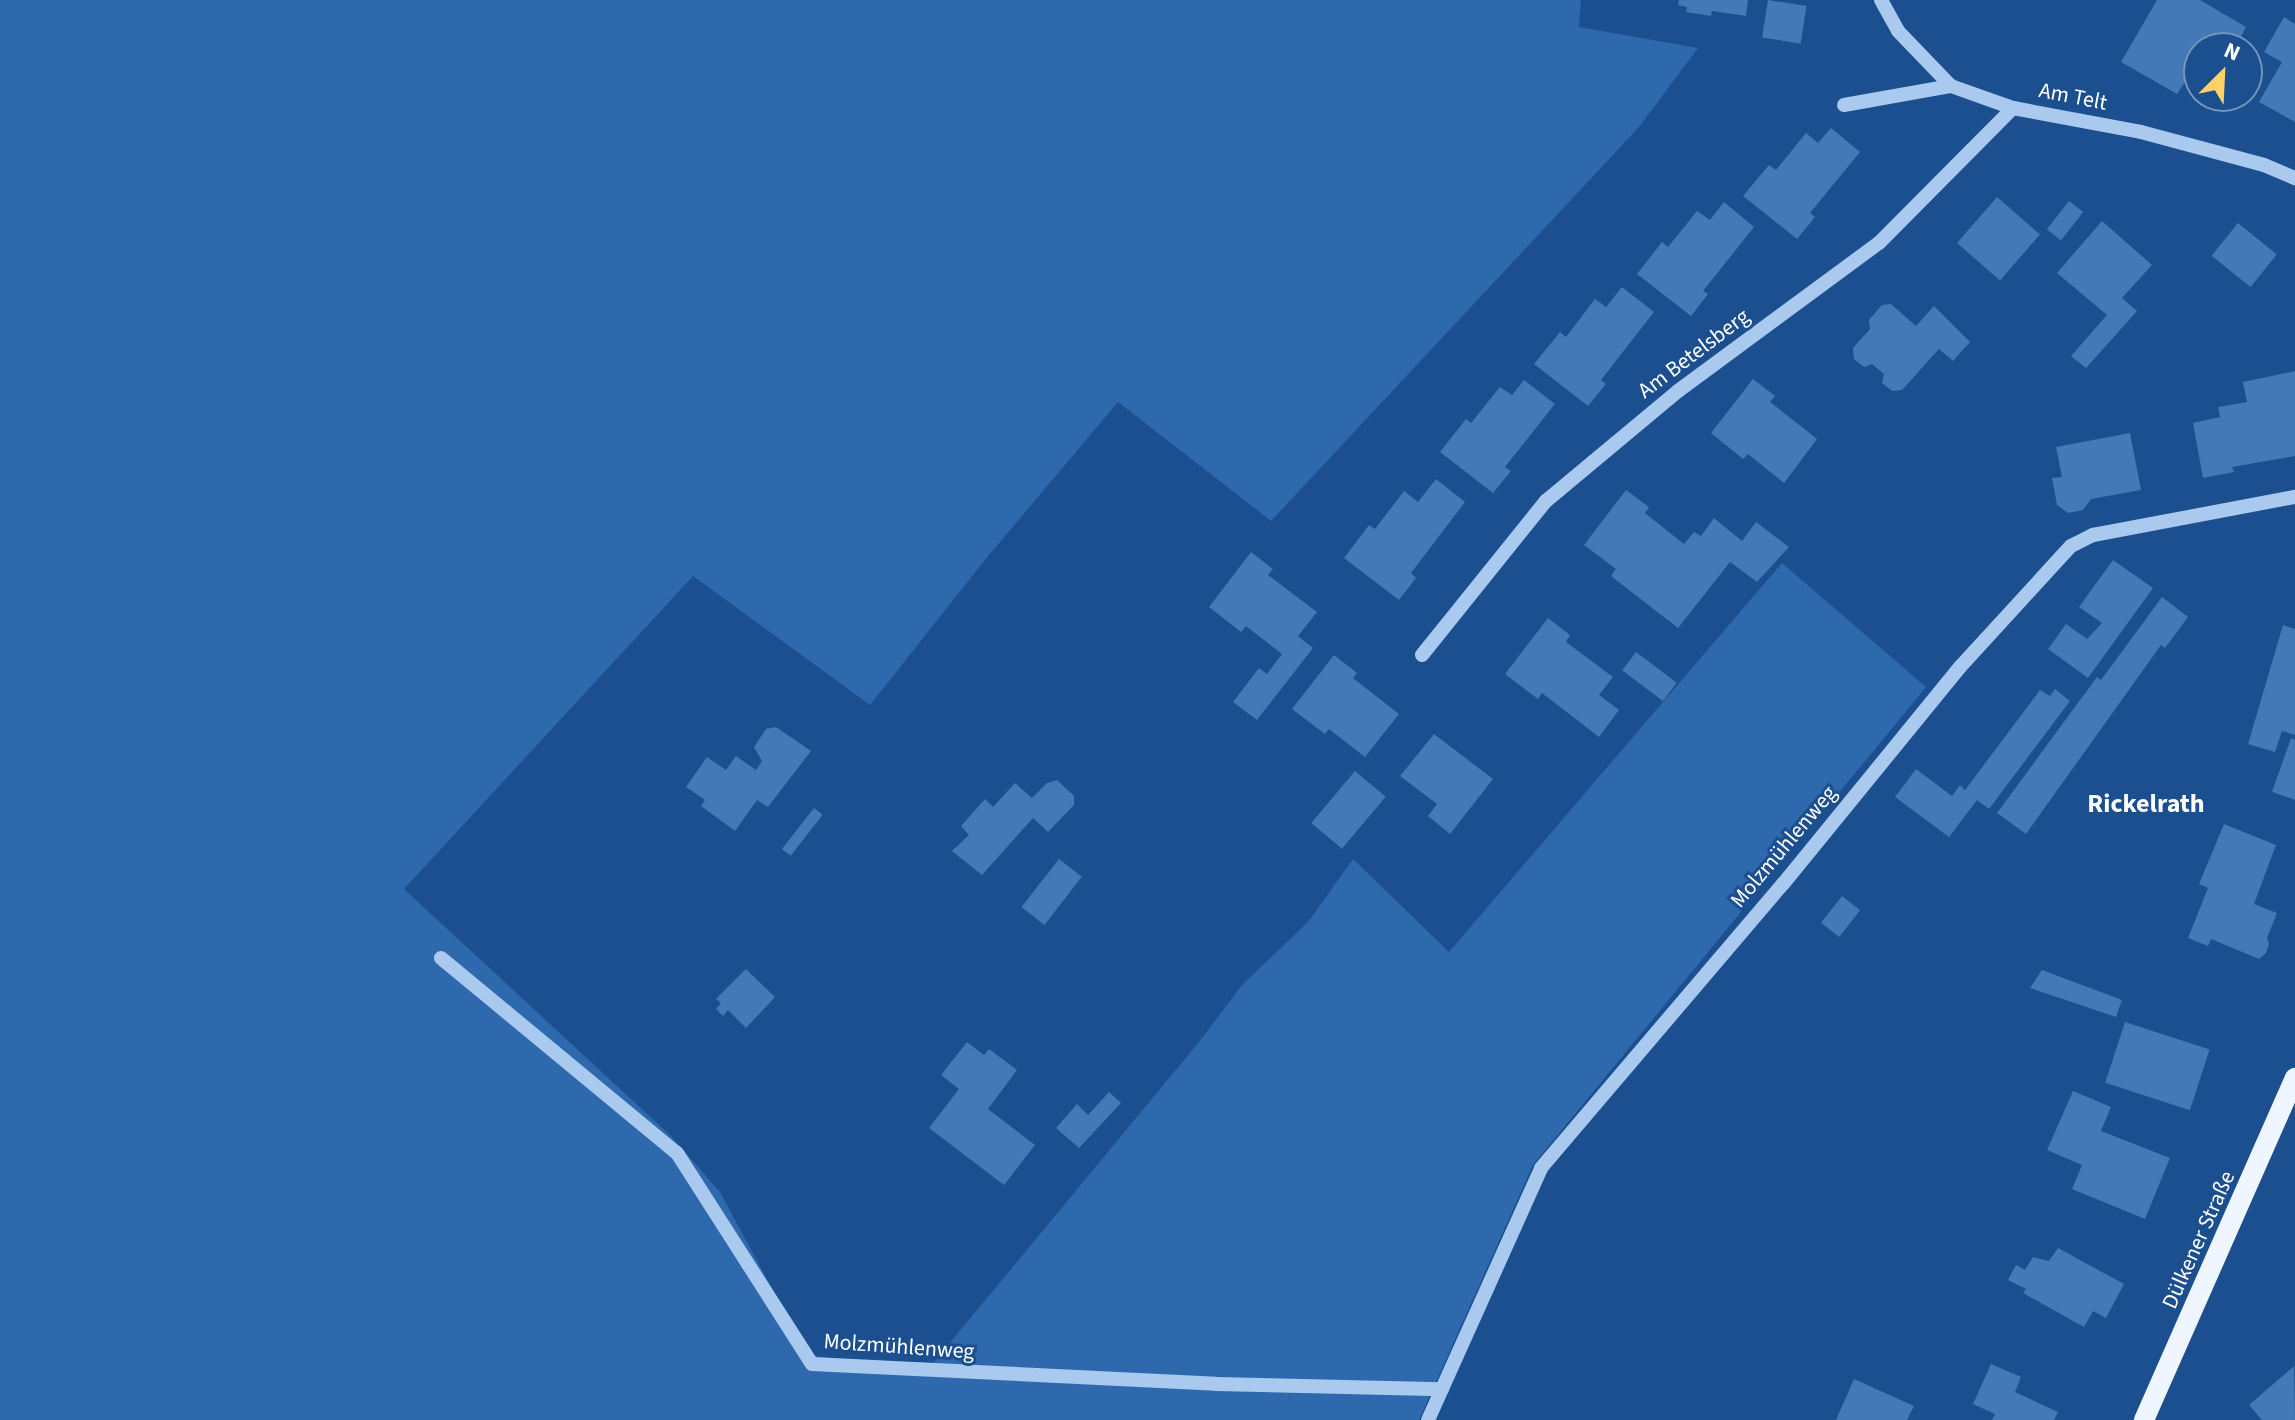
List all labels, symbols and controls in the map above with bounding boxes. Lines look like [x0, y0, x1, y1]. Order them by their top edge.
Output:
north arrow [2183, 32, 2263, 112]
text: N [2219, 34, 2245, 69]
street label: Am Telt [2037, 77, 2109, 117]
street label: Am Betelsberg [1633, 304, 1755, 404]
street label: Molzmühlenweg [1725, 781, 1843, 913]
district label: Rickelrath [2087, 788, 2205, 820]
street label: Dülkener Straße [2157, 1167, 2241, 1313]
street label: Molzmühlenweg [823, 1329, 975, 1365]

